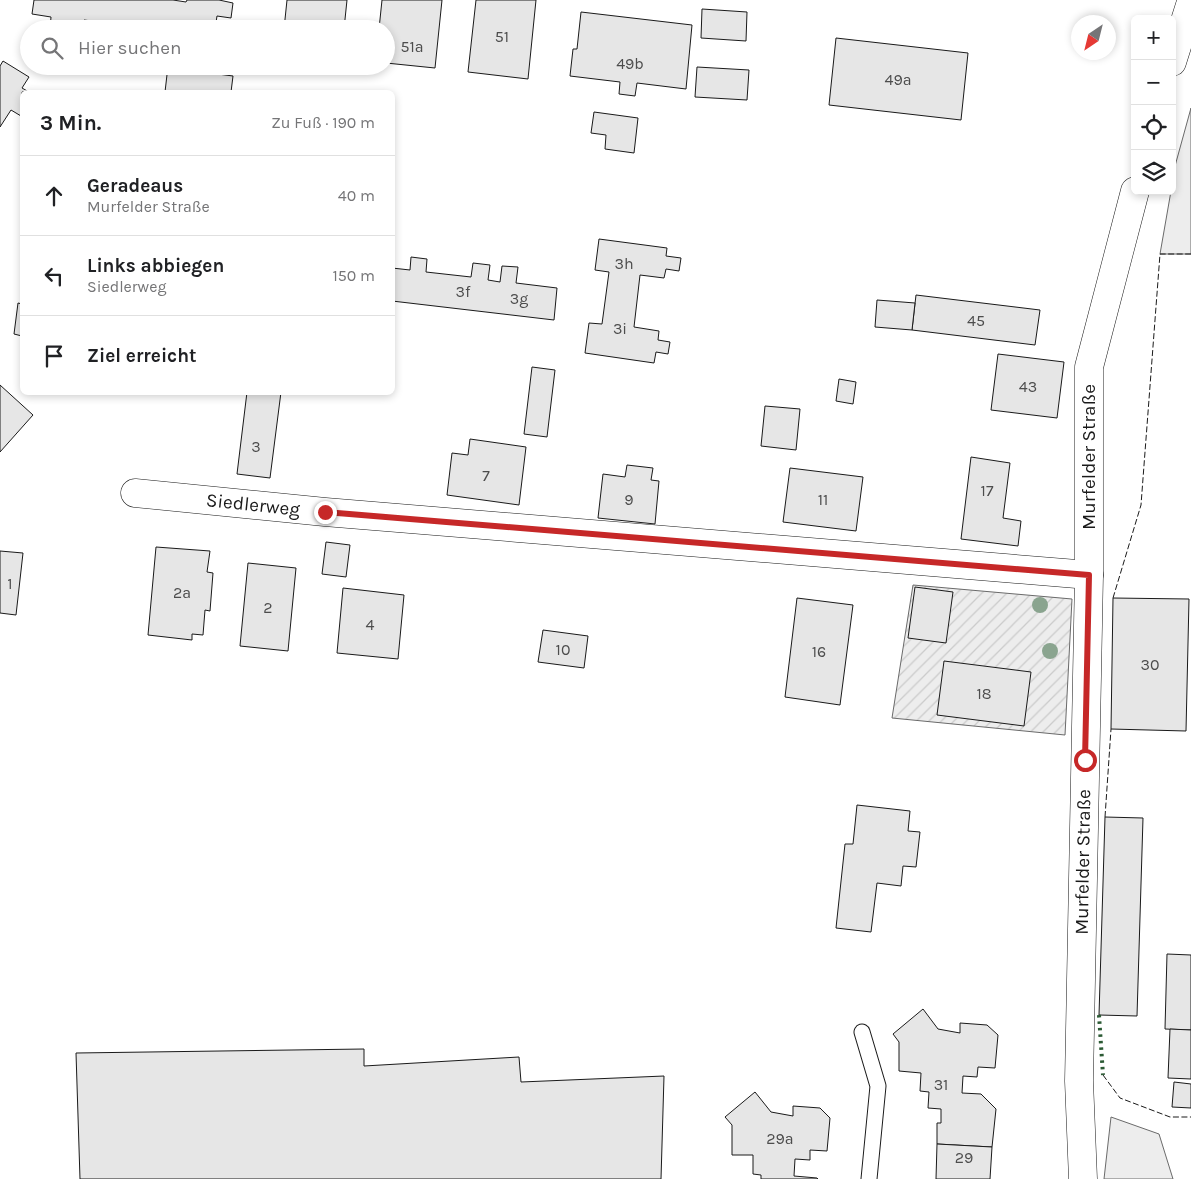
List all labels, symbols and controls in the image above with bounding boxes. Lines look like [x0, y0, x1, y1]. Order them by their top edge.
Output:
north arrow [1071, 15, 1116, 60]
map controls [1131, 15, 1176, 195]
button: + [1131, 15, 1176, 60]
search box [20, 20, 395, 75]
house number: 51 [495, 27, 509, 46]
icon: search [38, 34, 66, 62]
text: Hier suchen [78, 37, 181, 59]
house number: 51a [400, 37, 424, 56]
house number: 49b [616, 54, 644, 73]
button: − [1131, 60, 1176, 105]
house number: 49a [884, 70, 912, 89]
button: locate [1131, 105, 1176, 150]
text: 3 Min. [40, 111, 101, 135]
text: Zu Fuß · 190 m [271, 113, 375, 132]
button: layers [1131, 150, 1176, 195]
text: Geradeaus [87, 175, 183, 197]
icon: ahead [40, 182, 68, 210]
text: 40 m [338, 186, 375, 205]
text: Murfelder Straße [87, 197, 210, 216]
house number: 3h [614, 254, 634, 273]
text: Links abbiegen [87, 255, 224, 277]
icon: left [40, 262, 68, 290]
text: 150 m [332, 266, 375, 285]
text: Siedlerweg [87, 277, 166, 296]
house number: 3f [456, 282, 471, 301]
house number: 3g [510, 289, 528, 308]
house number: 45 [967, 311, 985, 330]
house number: 3i [613, 319, 627, 338]
icon: arrive [40, 342, 68, 370]
text: Ziel erreicht [87, 345, 197, 367]
house number: 43 [1019, 377, 1037, 396]
street label: Murfelder Straße [1078, 384, 1100, 530]
house number: 3 [251, 437, 261, 456]
house number: 7 [482, 466, 490, 485]
house number: 17 [981, 481, 994, 500]
street label: Siedlerweg [205, 489, 301, 521]
house number: 9 [624, 490, 634, 509]
house number: 11 [818, 490, 828, 509]
route end [314, 501, 337, 524]
house number: 1 [7, 574, 13, 593]
house number: 2a [173, 583, 191, 602]
house number: 2 [263, 598, 273, 617]
house number: 4 [366, 615, 375, 634]
house number: 10 [556, 640, 570, 659]
house number: 16 [812, 642, 826, 661]
house number: 30 [1141, 655, 1159, 674]
house number: 18 [976, 684, 992, 703]
route start [1074, 749, 1097, 772]
street label: Murfelder Straße [1071, 789, 1095, 935]
house number: 31 [934, 1075, 948, 1094]
house number: 29a [766, 1129, 794, 1148]
house number: 29 [955, 1148, 973, 1167]

